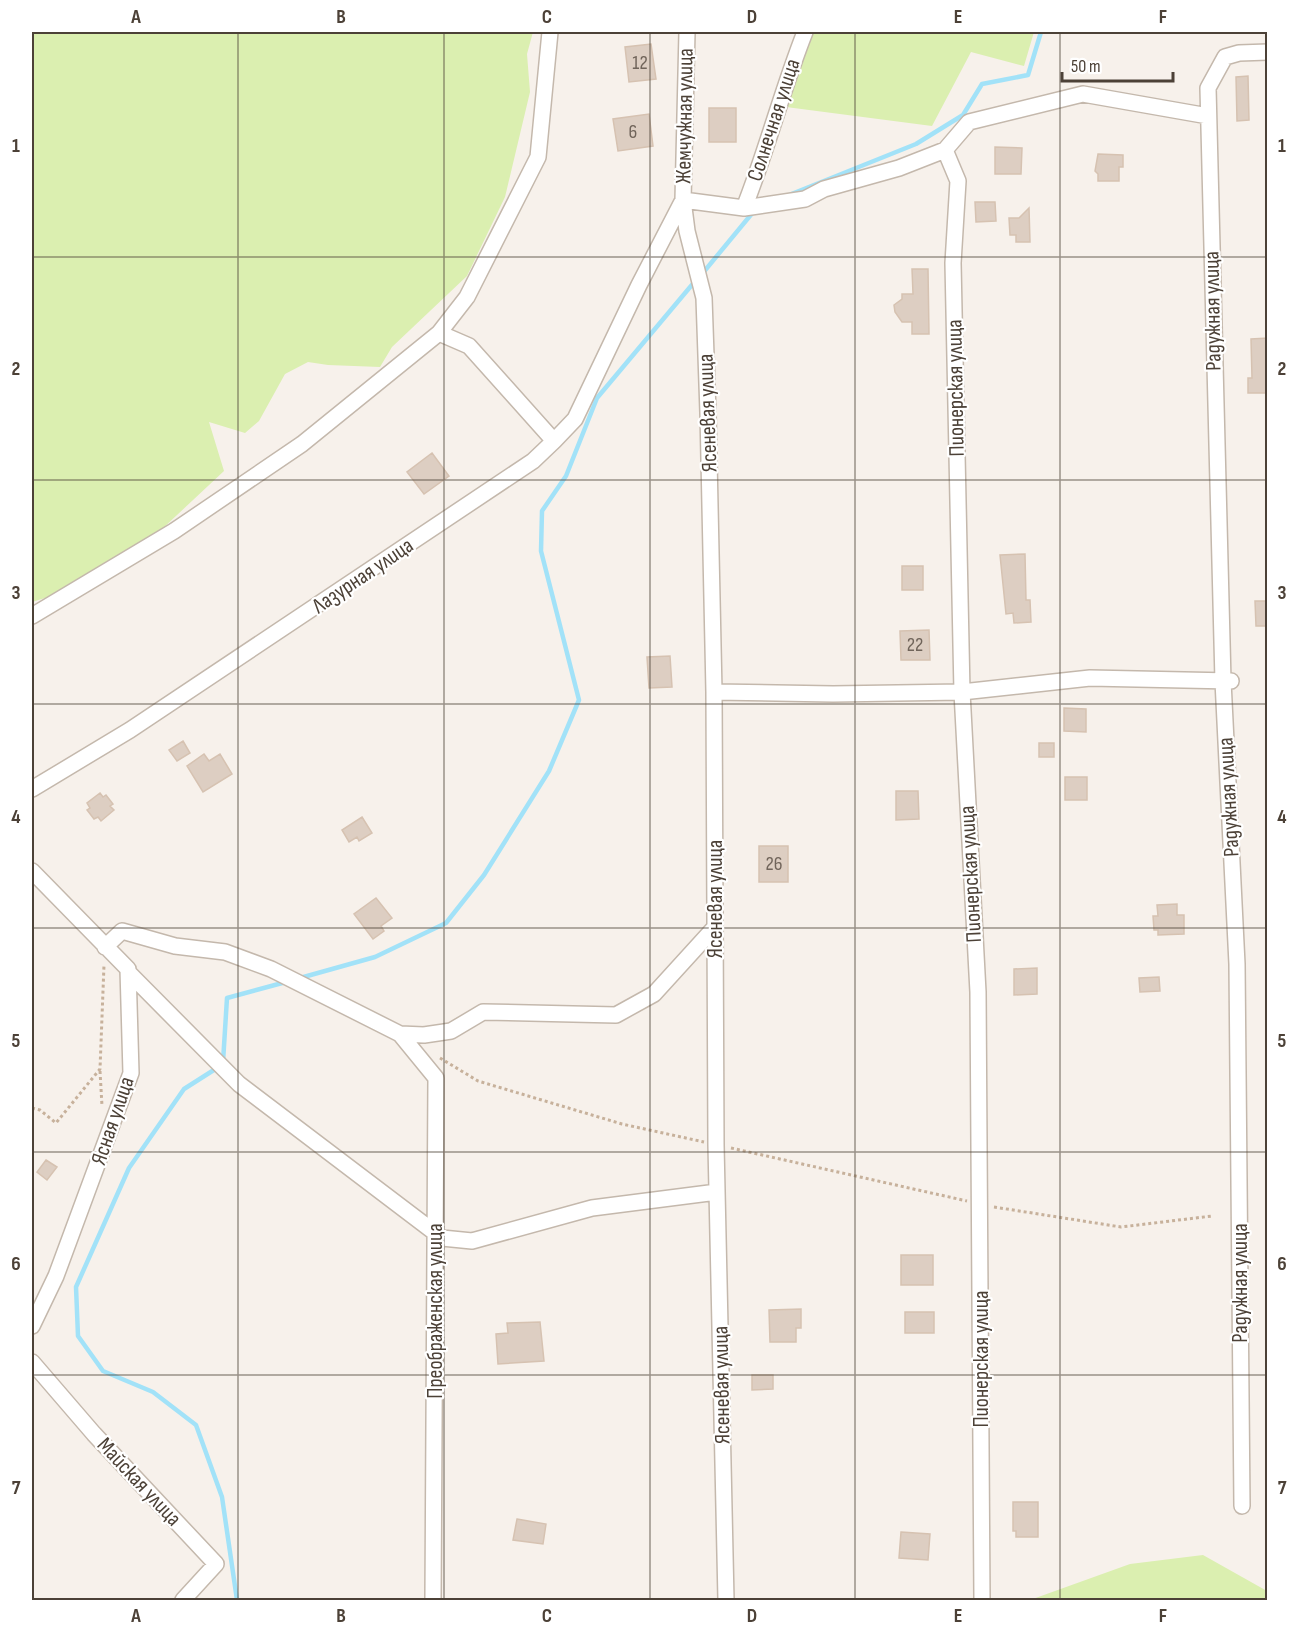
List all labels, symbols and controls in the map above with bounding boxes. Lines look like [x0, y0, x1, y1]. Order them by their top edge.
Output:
text: A [130, 5, 141, 29]
text: B [336, 5, 346, 29]
text: C [542, 5, 552, 29]
text: D [747, 5, 757, 29]
text: E [954, 5, 962, 29]
text: F [1159, 5, 1167, 29]
scale bar [1062, 45, 1173, 83]
street label: Жемчужная улица [670, 48, 700, 184]
house number: 12 [632, 51, 648, 75]
street label: Солнечная улица [742, 55, 806, 185]
text: 50 m [1071, 56, 1101, 77]
house number: 6 [629, 120, 637, 144]
text: 1 [12, 134, 20, 158]
text: 1 [1278, 134, 1286, 158]
street label: Радужная улица [1198, 251, 1228, 371]
street label: Пионерская улица [941, 319, 971, 457]
street label: Ясеневая улица [692, 353, 724, 473]
text: 2 [12, 357, 20, 381]
text: 2 [1278, 357, 1286, 381]
street label: Лазурная улица [306, 532, 419, 620]
text: 3 [12, 581, 21, 605]
text: 3 [1278, 581, 1287, 605]
house number: 22 [907, 633, 923, 657]
street label: Радужная улица [1212, 737, 1246, 857]
text: 4 [11, 805, 21, 829]
street label: Пионерская улица [954, 805, 988, 943]
text: 4 [1277, 805, 1287, 829]
street label: Ясеневая улица [702, 840, 729, 958]
house number: 26 [766, 852, 783, 876]
text: 5 [12, 1029, 21, 1053]
text: 5 [1278, 1029, 1287, 1053]
street label: Ясная улица [85, 1073, 141, 1169]
street label: Преображенская улица [422, 1223, 449, 1399]
street label: Радужная улица [1227, 1223, 1254, 1343]
text: 6 [11, 1252, 21, 1276]
text: 6 [1277, 1252, 1287, 1276]
street label: Пионерская улица [968, 1290, 995, 1428]
street label: Ясеневая улица [707, 1326, 737, 1444]
street label: Майская улица [91, 1432, 187, 1532]
text: 7 [12, 1476, 21, 1500]
text: 7 [1278, 1476, 1287, 1500]
text: A [130, 1604, 141, 1628]
text: B [336, 1604, 346, 1628]
text: C [542, 1604, 552, 1628]
text: D [747, 1604, 757, 1628]
text: E [954, 1604, 962, 1628]
text: F [1159, 1604, 1167, 1628]

